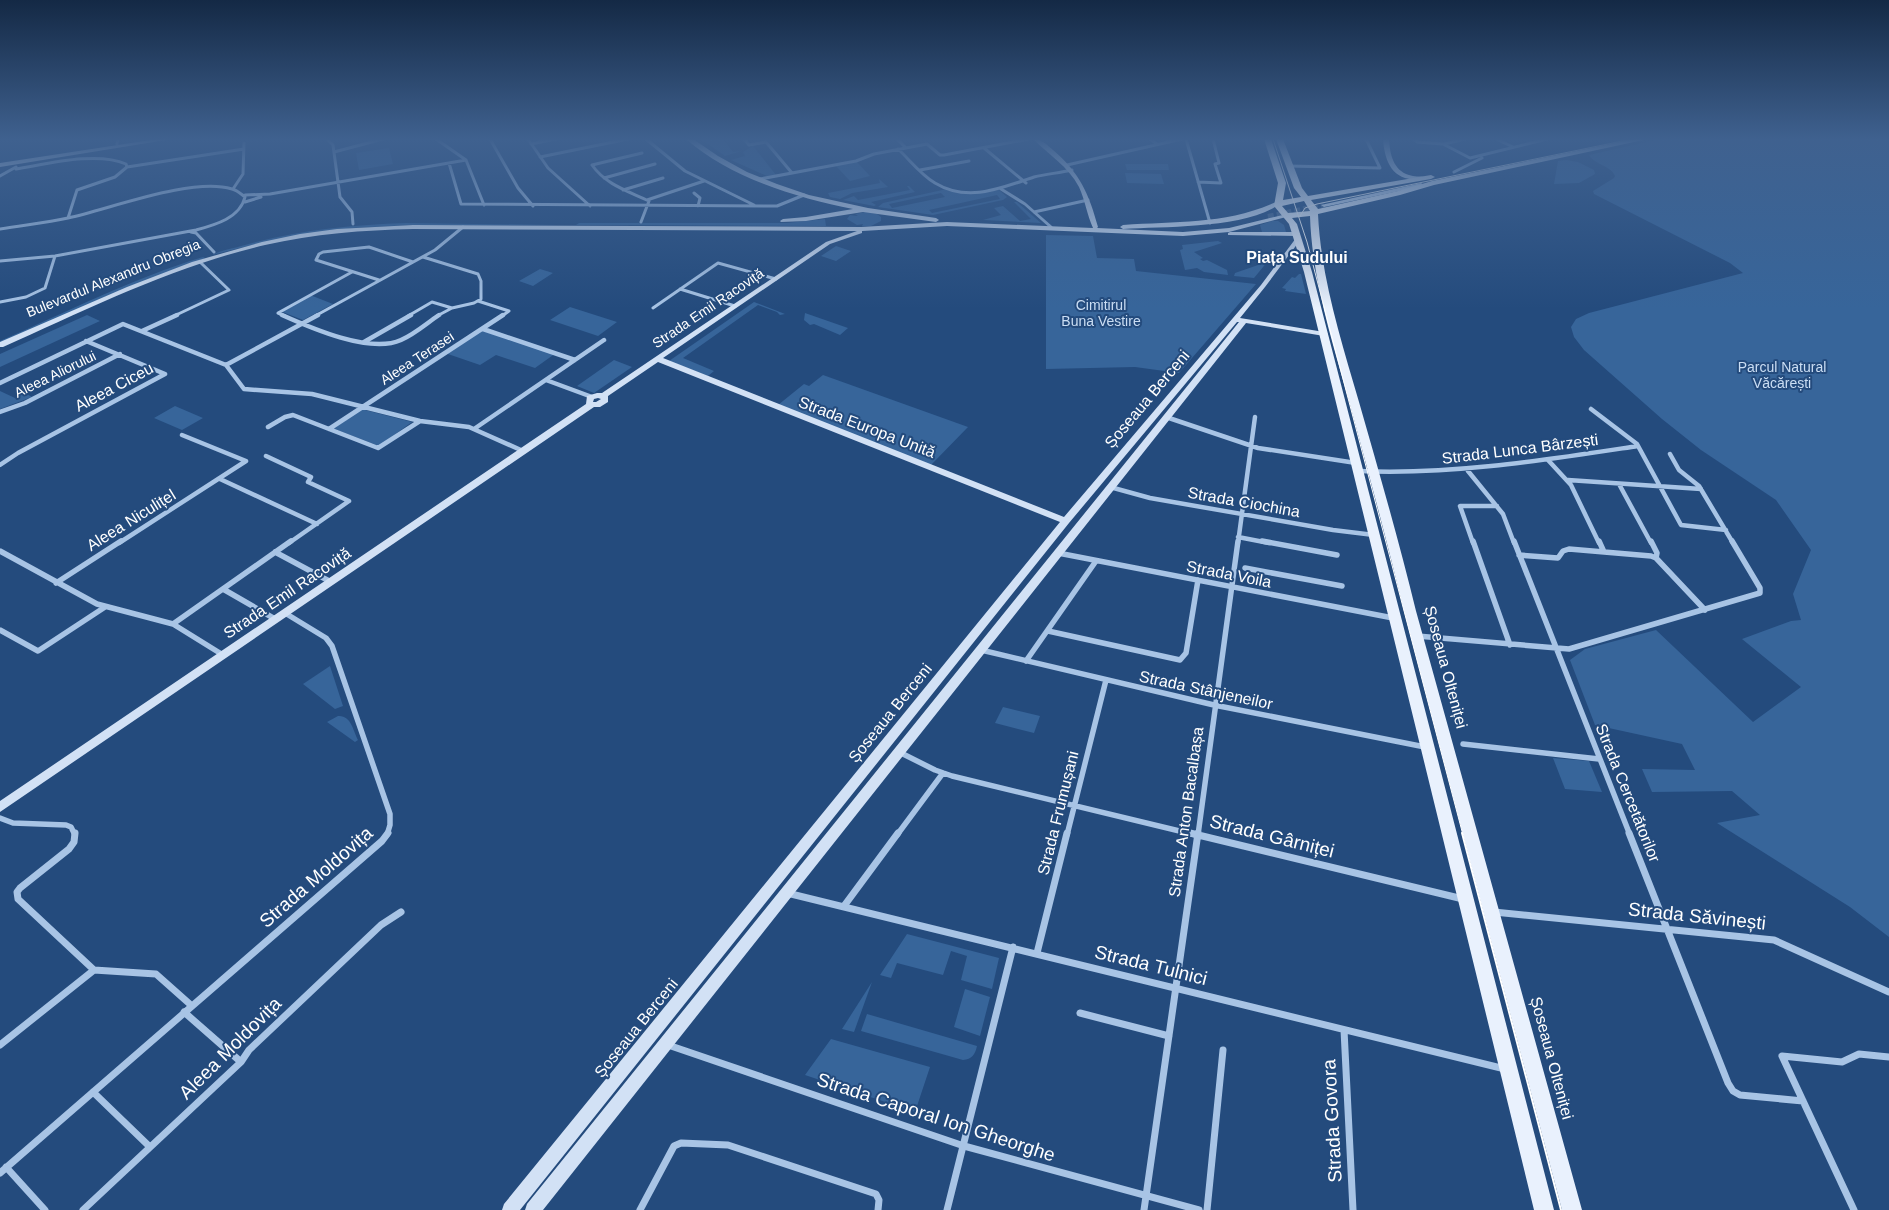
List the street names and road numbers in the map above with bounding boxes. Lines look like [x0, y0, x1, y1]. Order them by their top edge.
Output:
street label: Bulevardul Alexandru Obregia [24, 236, 202, 320]
street label: Strada Emil Racoviță [649, 265, 767, 351]
street label: Aleea Terasei [377, 328, 457, 388]
street label: Aleea Aliorului [12, 347, 98, 401]
street label: Șoseaua Berceni [1101, 347, 1193, 451]
street label: Aleea Ciceu [72, 359, 156, 415]
street label: Strada Europa Unită [796, 393, 938, 461]
street label: Strada Lunca Bârzești [1441, 431, 1599, 467]
street label: Strada Ciochina [1186, 484, 1302, 520]
street label: Aleea Niculițel [84, 486, 178, 554]
street label: Strada Emil Racoviță [220, 544, 354, 642]
street label: Strada Voila [1185, 557, 1273, 591]
street label: Șoseaua Olteniței [1421, 604, 1471, 730]
street label: Șoseaua Berceni [845, 660, 935, 766]
street label: Strada Stânjeneilor [1138, 668, 1275, 713]
street label: Strada Cercetătorilor [1592, 721, 1664, 865]
street label: Strada Anton Bacalbașa [1166, 726, 1206, 898]
street label: Strada Frumușani [1034, 749, 1082, 877]
street label: Strada Gârniței [1207, 810, 1337, 862]
street label: Strada Moldovița [255, 822, 377, 932]
street label: Strada Săvinești [1627, 898, 1767, 934]
street label: Strada Tulnici [1093, 941, 1209, 989]
street label: Șoseaua Berceni [591, 975, 681, 1081]
street label: Aleea Moldovița [175, 992, 286, 1103]
street label: Șoseaua Olteniței [1527, 995, 1577, 1121]
street label: Strada Govora [1318, 1058, 1346, 1183]
street label: Strada Caporal Ion Gheorghe [814, 1068, 1058, 1166]

